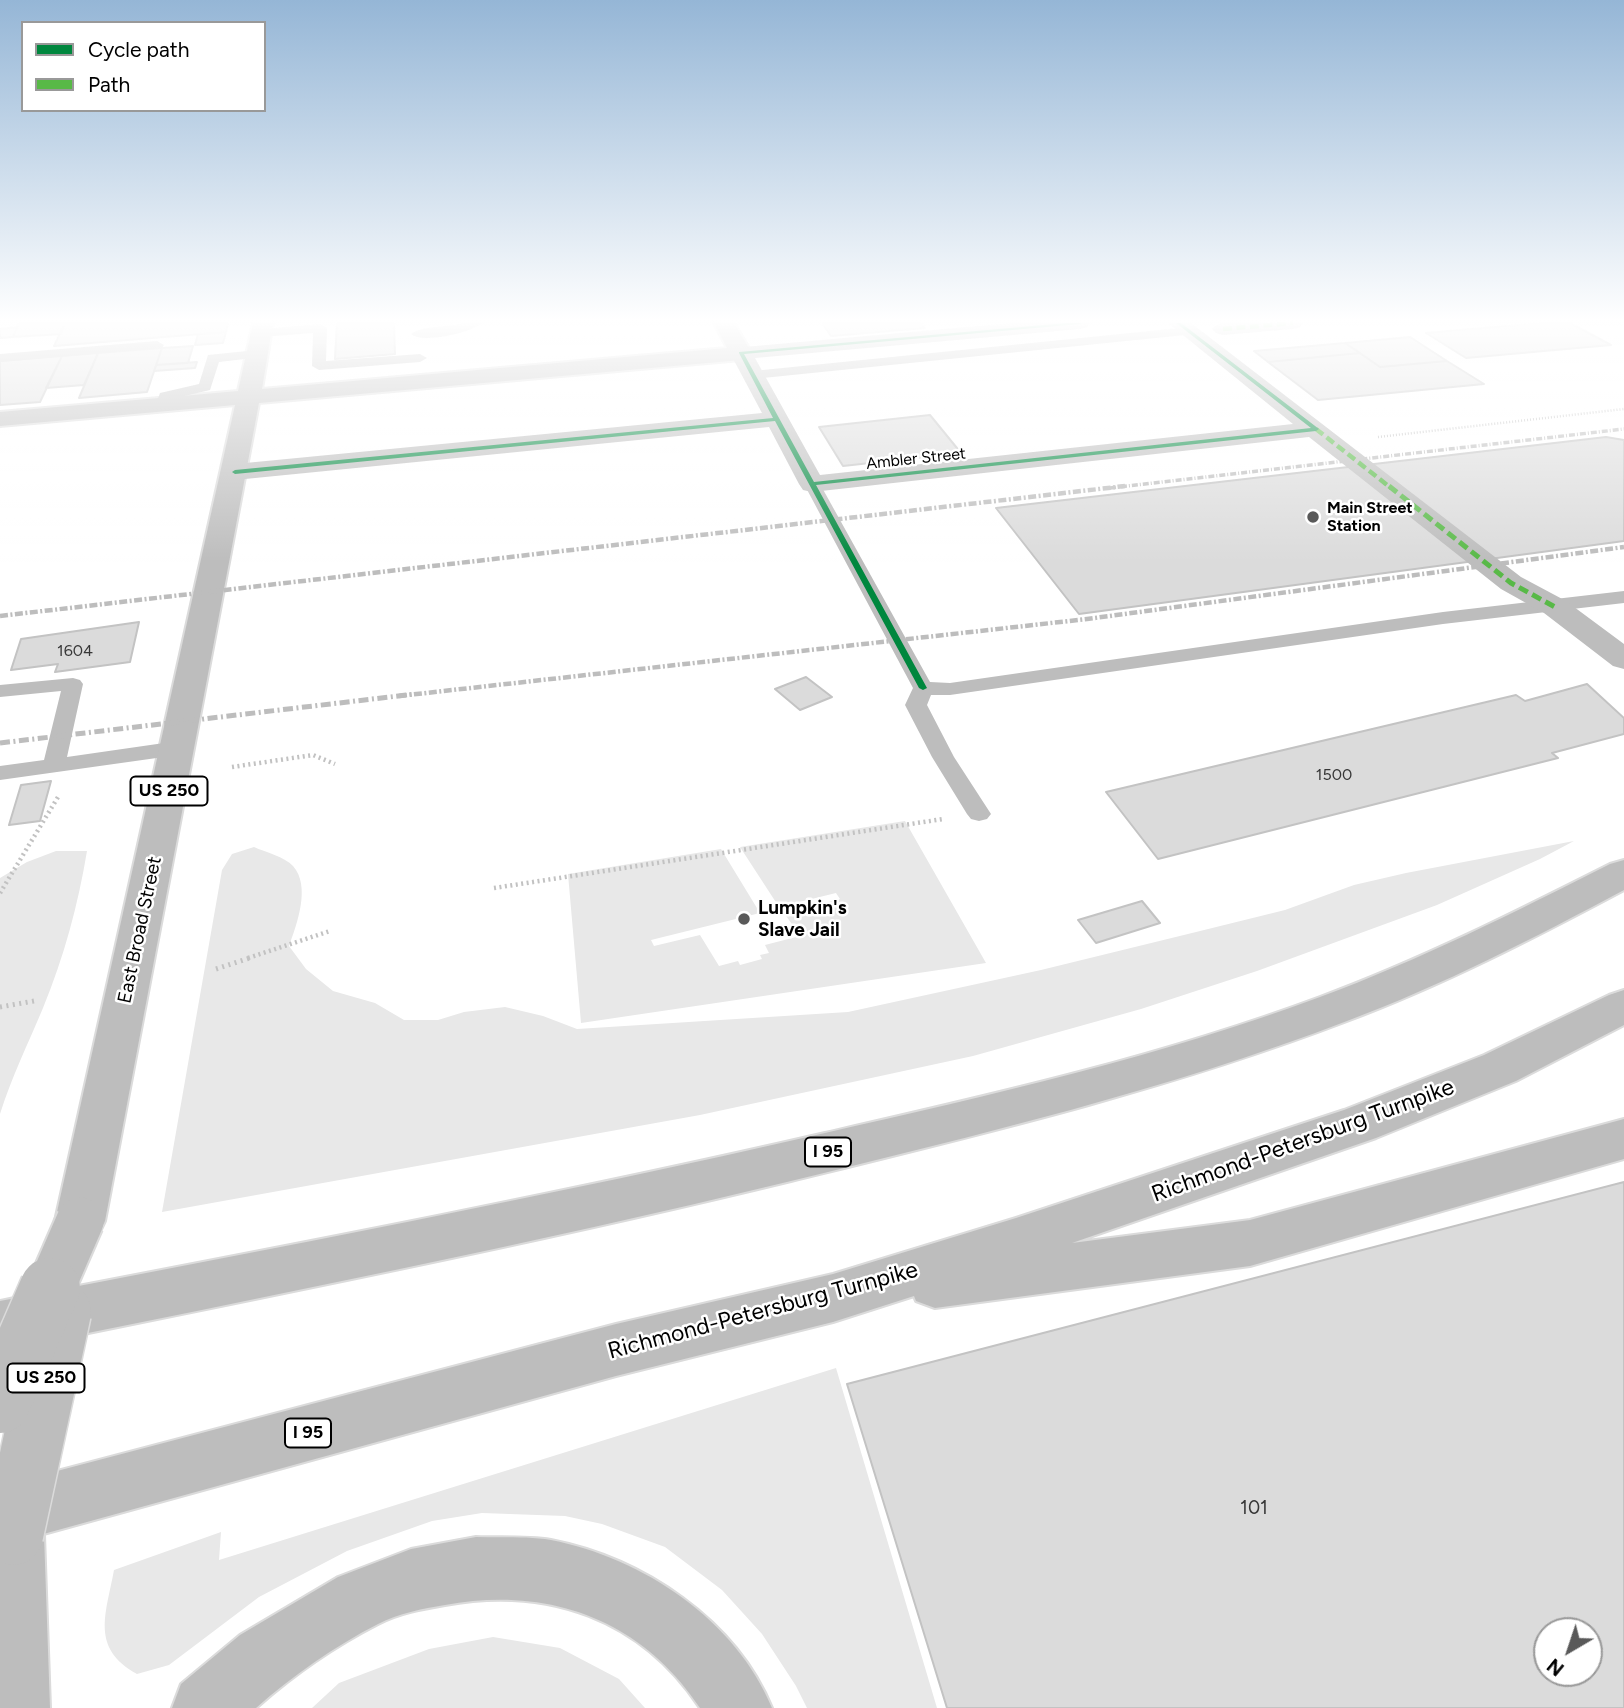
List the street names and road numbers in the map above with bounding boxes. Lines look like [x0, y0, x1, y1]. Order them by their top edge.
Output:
street label: Ambler Street [865, 444, 967, 474]
road number: US 250 [130, 776, 208, 806]
street label: East Broad Street [113, 855, 167, 1005]
street label: Richmond-Petersburg Turnpike [1148, 1073, 1458, 1209]
road number: I 95 [805, 1138, 851, 1167]
street label: Richmond-Petersburg Turnpike [605, 1256, 921, 1366]
road number: US 250 [7, 1364, 84, 1392]
road number: I 95 [285, 1418, 331, 1448]

